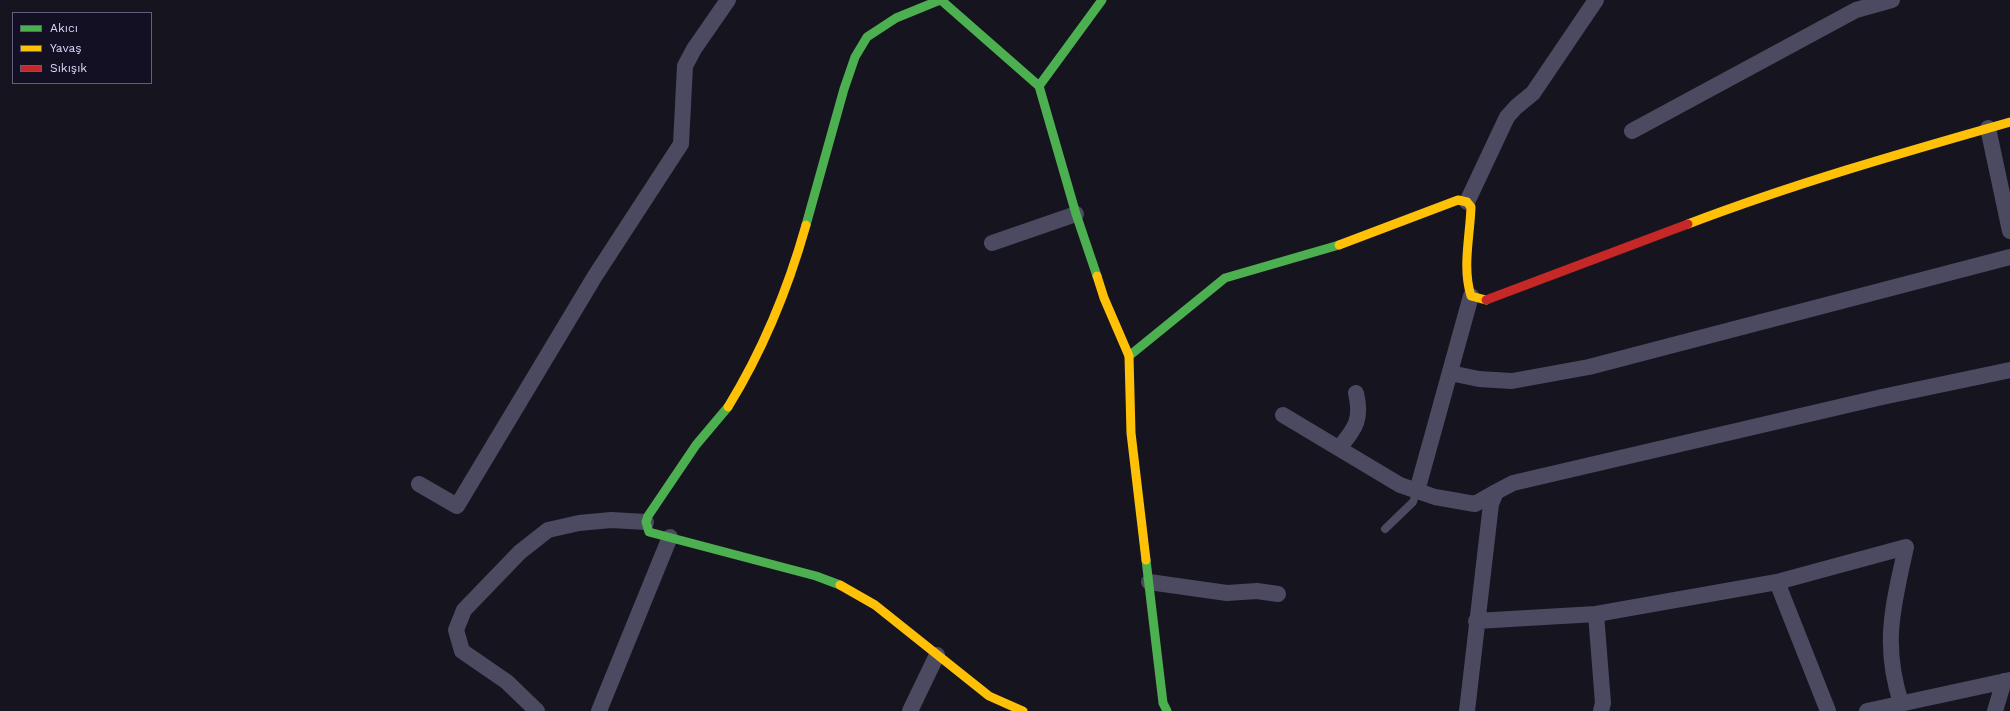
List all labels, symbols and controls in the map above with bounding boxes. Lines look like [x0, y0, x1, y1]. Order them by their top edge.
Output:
legend [12, 12, 152, 84]
text: Akıcı [50, 21, 78, 35]
text: Yavaş [50, 41, 82, 55]
text: Sıkışık [50, 61, 87, 75]

